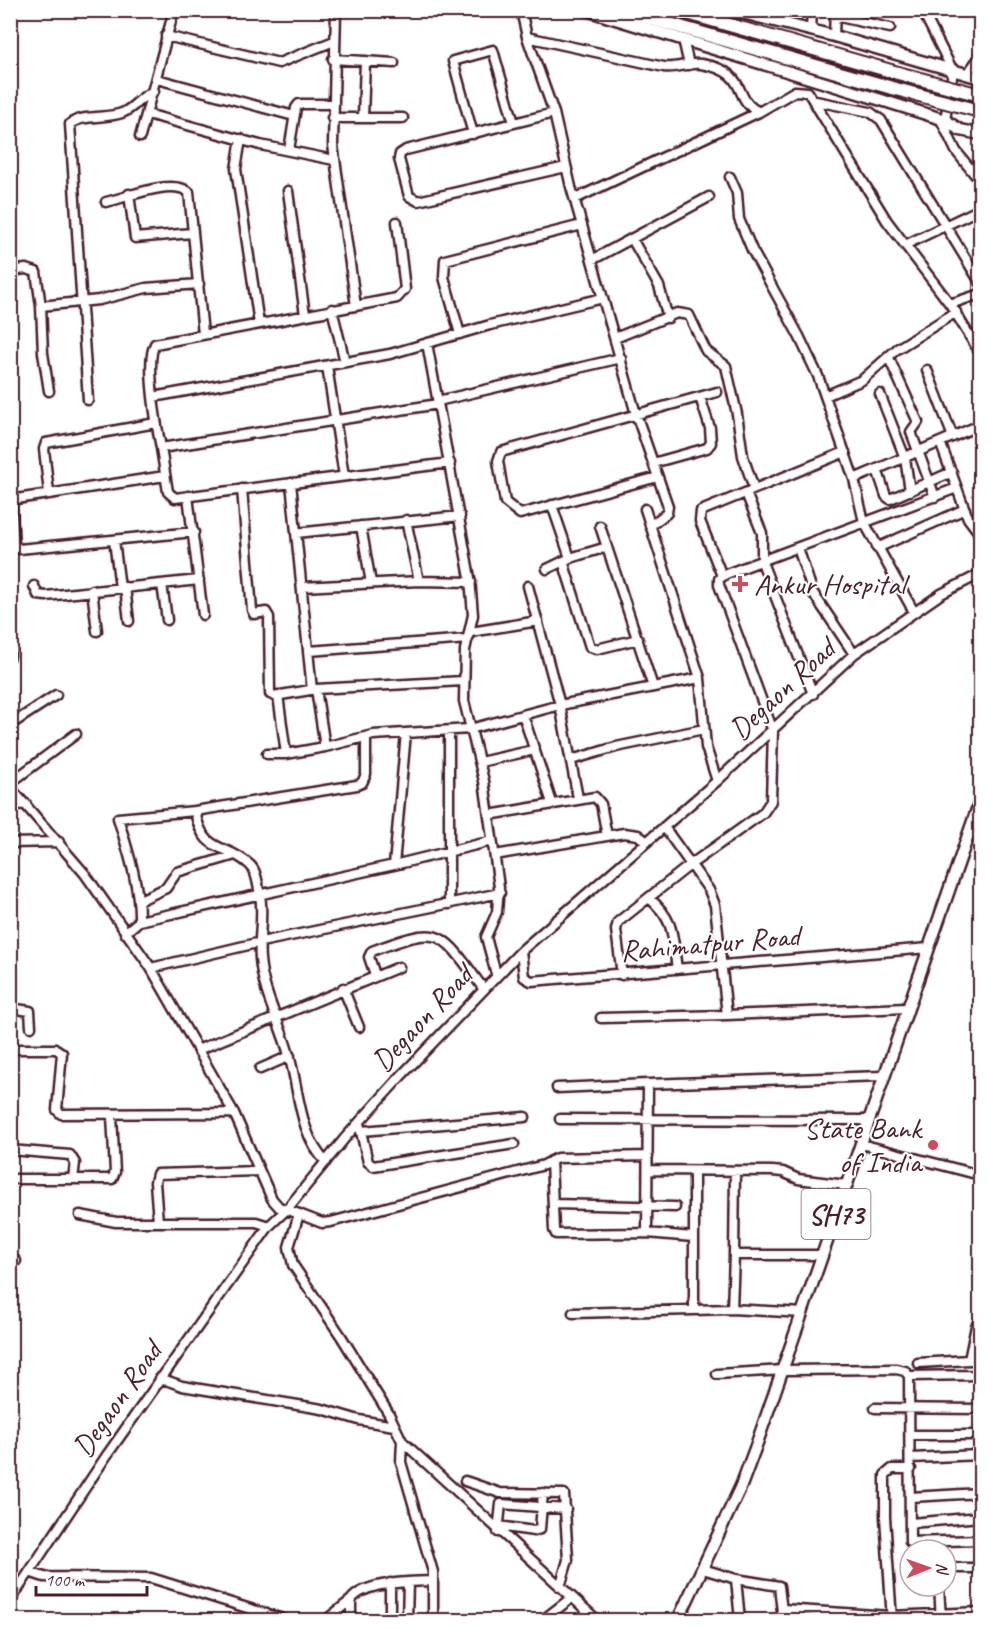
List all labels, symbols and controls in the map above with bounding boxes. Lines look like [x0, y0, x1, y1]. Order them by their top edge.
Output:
place label: Ankur Hospital [754, 565, 910, 603]
marker: Ankur Hospital [731, 575, 749, 593]
street label: Degaon Road [721, 627, 846, 748]
street label: Rahimatpur Road [619, 916, 805, 970]
street label: Degaon Road [363, 954, 484, 1079]
place label: State Bank of India [804, 1109, 924, 1181]
marker: State Bank of India [926, 1138, 940, 1152]
road number: SH73 [802, 1189, 870, 1239]
street label: Degaon Road [64, 1331, 173, 1464]
north arrow [898, 1538, 958, 1598]
scale bar [36, 1559, 147, 1597]
text: N [932, 1563, 952, 1576]
text: 100 m [45, 1569, 86, 1591]

